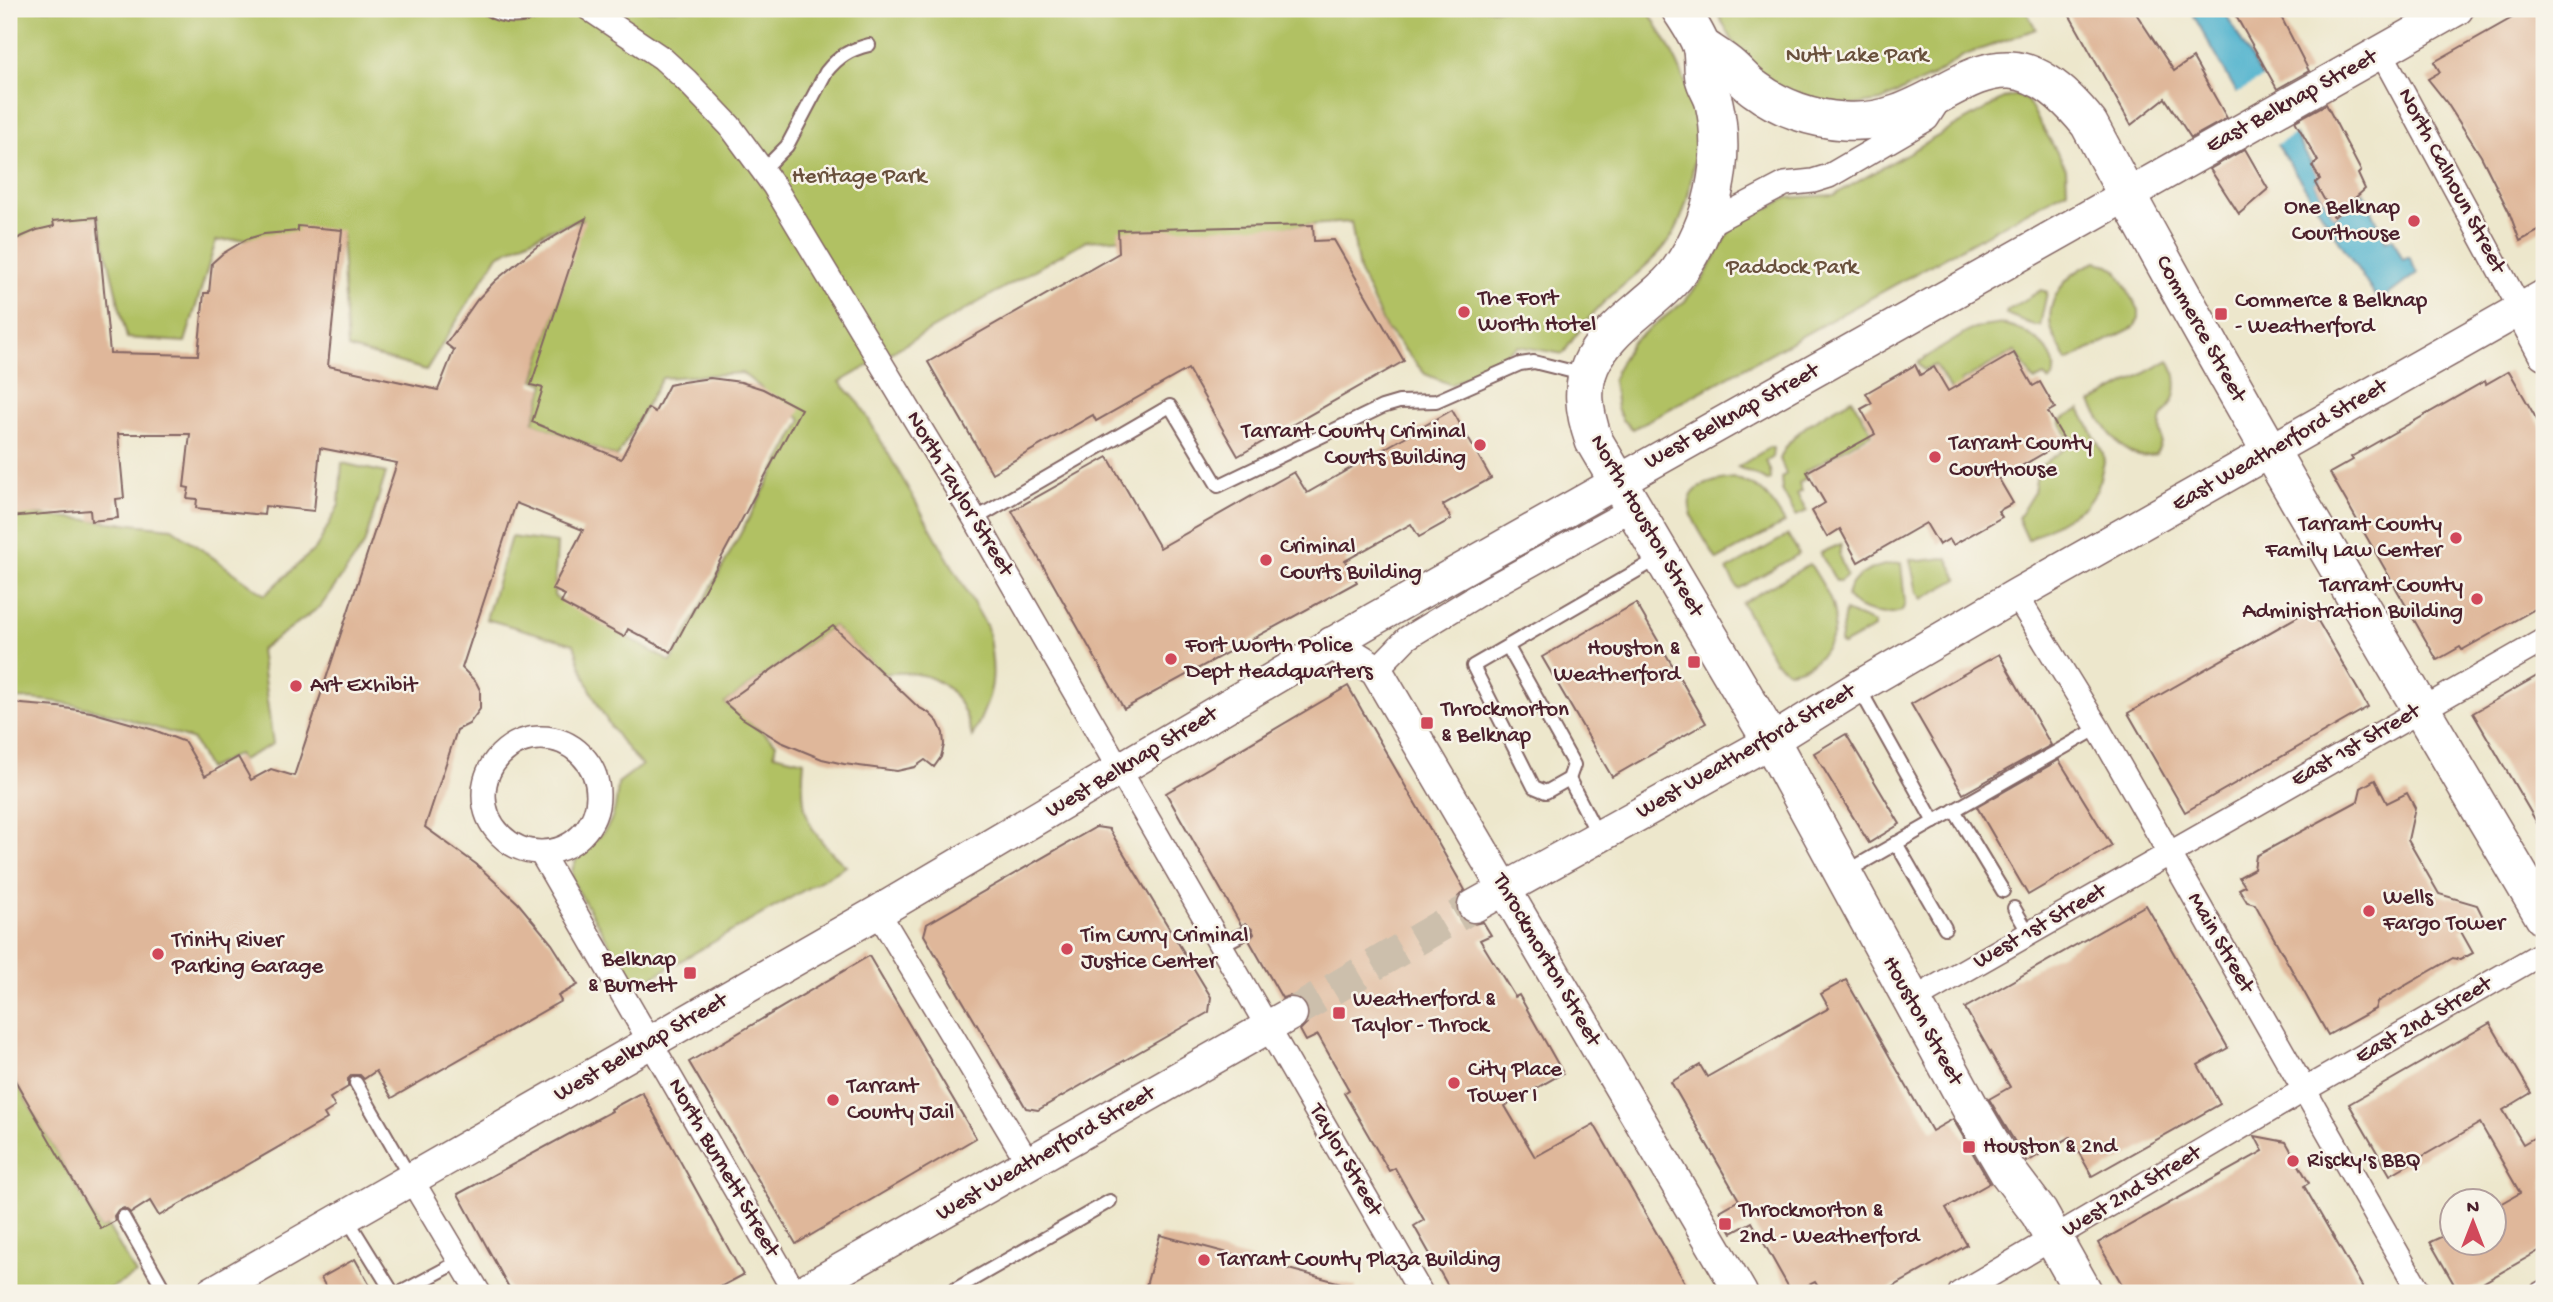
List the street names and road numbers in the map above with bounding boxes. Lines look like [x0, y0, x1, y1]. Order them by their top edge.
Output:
street label: East Belknap Street [2202, 43, 2384, 160]
street label: North Calhoun Street [2391, 84, 2512, 279]
street label: Commerce Street [2149, 251, 2252, 408]
street label: West Belknap Street [1640, 357, 1825, 476]
street label: East Weatherford Street [2168, 373, 2394, 519]
street label: North Taylor Street [899, 407, 1020, 583]
street label: North Houston Street [1583, 430, 1710, 623]
street label: West Weatherford Street [1632, 677, 1862, 826]
street label: East 1st Street [2287, 697, 2427, 794]
street label: West Belknap Street [1041, 700, 1224, 825]
street label: Throckmorton Street [1485, 867, 1607, 1052]
street label: West 1st Street [1969, 877, 2113, 976]
street label: Main Street [2180, 888, 2260, 999]
street label: Houston Street [1875, 952, 1969, 1092]
street label: East 2nd Street [2351, 970, 2498, 1071]
street label: West Belknap Street [550, 987, 734, 1109]
street label: North Burnett Street [661, 1074, 786, 1263]
street label: West Weatherford Street [932, 1079, 1162, 1228]
street label: Taylor Street [1301, 1097, 1389, 1222]
street label: West 2nd Street [2058, 1139, 2208, 1244]

